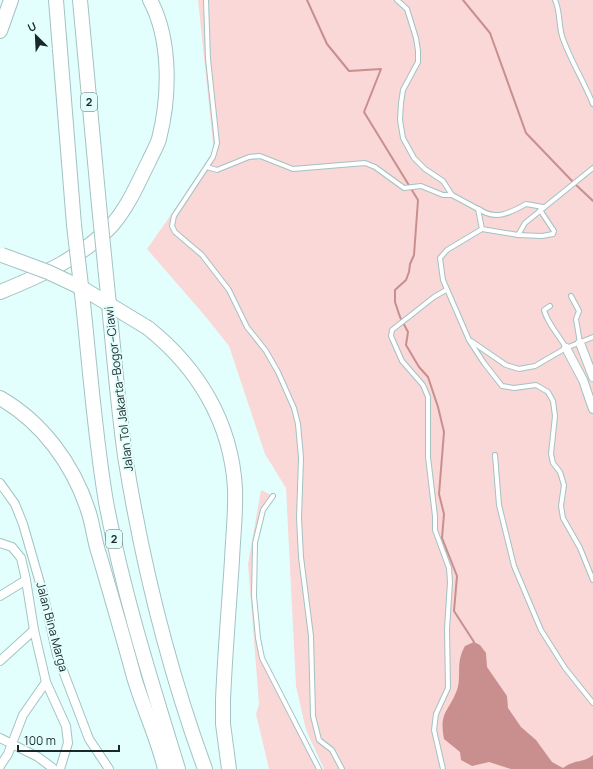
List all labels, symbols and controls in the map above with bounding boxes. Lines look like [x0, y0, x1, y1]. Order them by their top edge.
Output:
north arrow [16, 16, 56, 56]
text: U [25, 18, 38, 35]
road number: 2 [81, 93, 97, 111]
street label: Jalan Tol Jakarta–Bogor–Ciawi [100, 306, 137, 473]
road number: 2 [106, 530, 122, 548]
street label: Jalan Bina Marga [32, 580, 73, 674]
scale bar [18, 727, 119, 753]
text: 100 m [24, 732, 56, 749]

